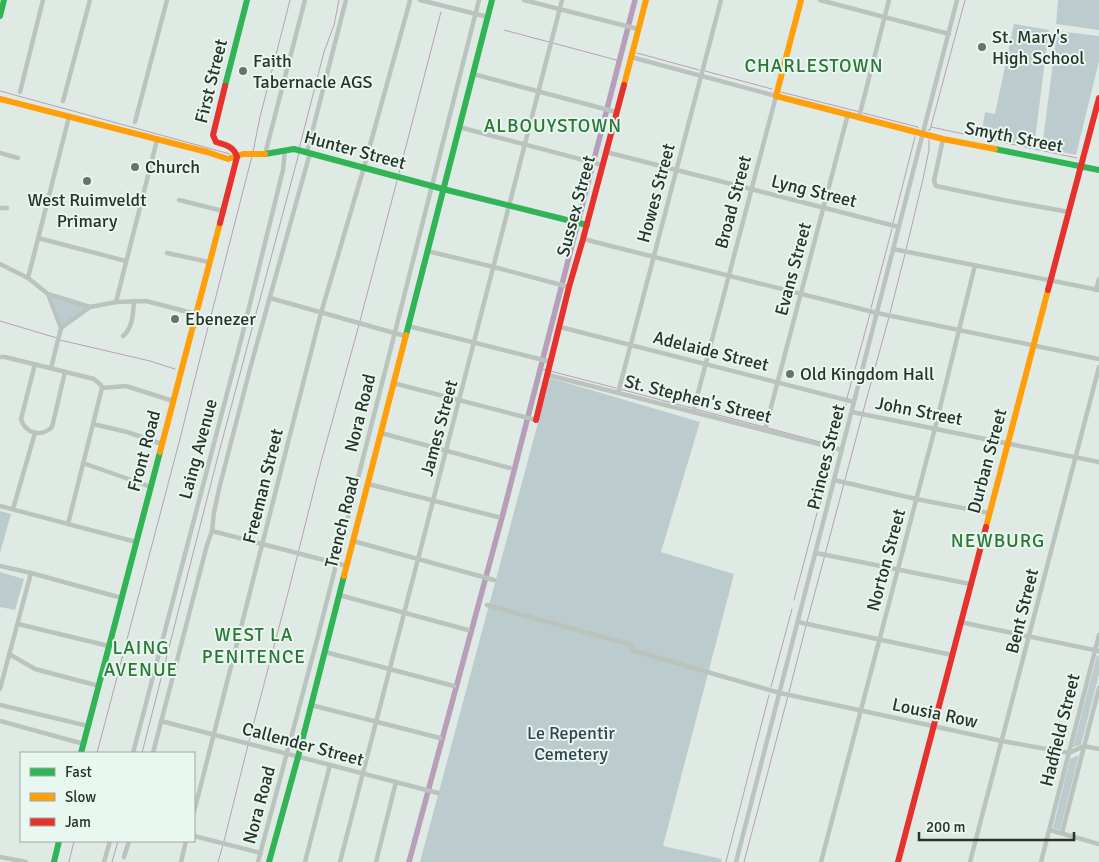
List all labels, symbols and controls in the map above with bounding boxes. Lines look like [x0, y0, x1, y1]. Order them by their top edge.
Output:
place label: St. Mary's High School [992, 26, 1085, 69]
street label: First Street [190, 37, 232, 125]
marker: St. Mary's High School [976, 41, 988, 53]
place label: Faith Tabernacle AGS [253, 50, 373, 93]
district label: CHARLESTOWN [744, 54, 884, 78]
marker: Faith Tabernacle AGS [237, 65, 249, 77]
district label: ALBOUYSTOWN [484, 114, 622, 138]
street label: Smyth Street [963, 117, 1065, 157]
street label: Hunter Street [302, 126, 408, 174]
street label: Howes Street [632, 141, 680, 245]
street label: Sussex Street [552, 153, 600, 259]
street label: Broad Street [710, 153, 756, 251]
place label: Church [145, 156, 200, 178]
marker: Church [129, 161, 141, 173]
street label: Lyng Street [769, 170, 859, 212]
marker: West Ruimveldt Primary [81, 175, 93, 187]
place label: West Ruimveldt Primary [28, 189, 146, 232]
street label: Evans Street [770, 220, 816, 318]
place label: Ebenezer [185, 308, 256, 330]
marker: Ebenezer [169, 313, 181, 325]
street label: Adelaide Street [651, 326, 771, 376]
place label: Old Kingdom Hall [800, 363, 934, 385]
marker: Old Kingdom Hall [784, 368, 796, 380]
street label: St. Stephen's Street [622, 370, 774, 428]
street label: Nora Road [340, 372, 380, 454]
street label: James Street [416, 377, 462, 479]
street label: John Street [874, 392, 964, 430]
street label: Laing Avenue [174, 396, 222, 502]
street label: Princes Street [802, 402, 850, 512]
street label: Durban Street [962, 406, 1012, 516]
street label: Front Road [123, 408, 165, 494]
street label: Freeman Street [238, 426, 288, 546]
street label: Trench Road [320, 474, 364, 570]
street label: Norton Street [862, 507, 910, 613]
district label: NEWBURG [951, 529, 1045, 553]
street label: Bent Street [1001, 566, 1043, 656]
district label: WEST LA PENITENCE [202, 623, 306, 669]
district label: LAING AVENUE [104, 636, 178, 682]
street label: Hadfield Street [1035, 671, 1085, 789]
street label: Lousia Row [890, 693, 980, 733]
street label: Callender Street [240, 717, 366, 771]
park label: Le Repentir Cemetery [527, 722, 615, 765]
legend [20, 752, 195, 842]
text: Fast [65, 763, 92, 781]
street label: Nora Road [238, 764, 280, 846]
text: Slow [65, 788, 96, 806]
scale bar [919, 810, 1074, 842]
text: Jam [65, 813, 91, 831]
text: 200 m [926, 818, 966, 836]

